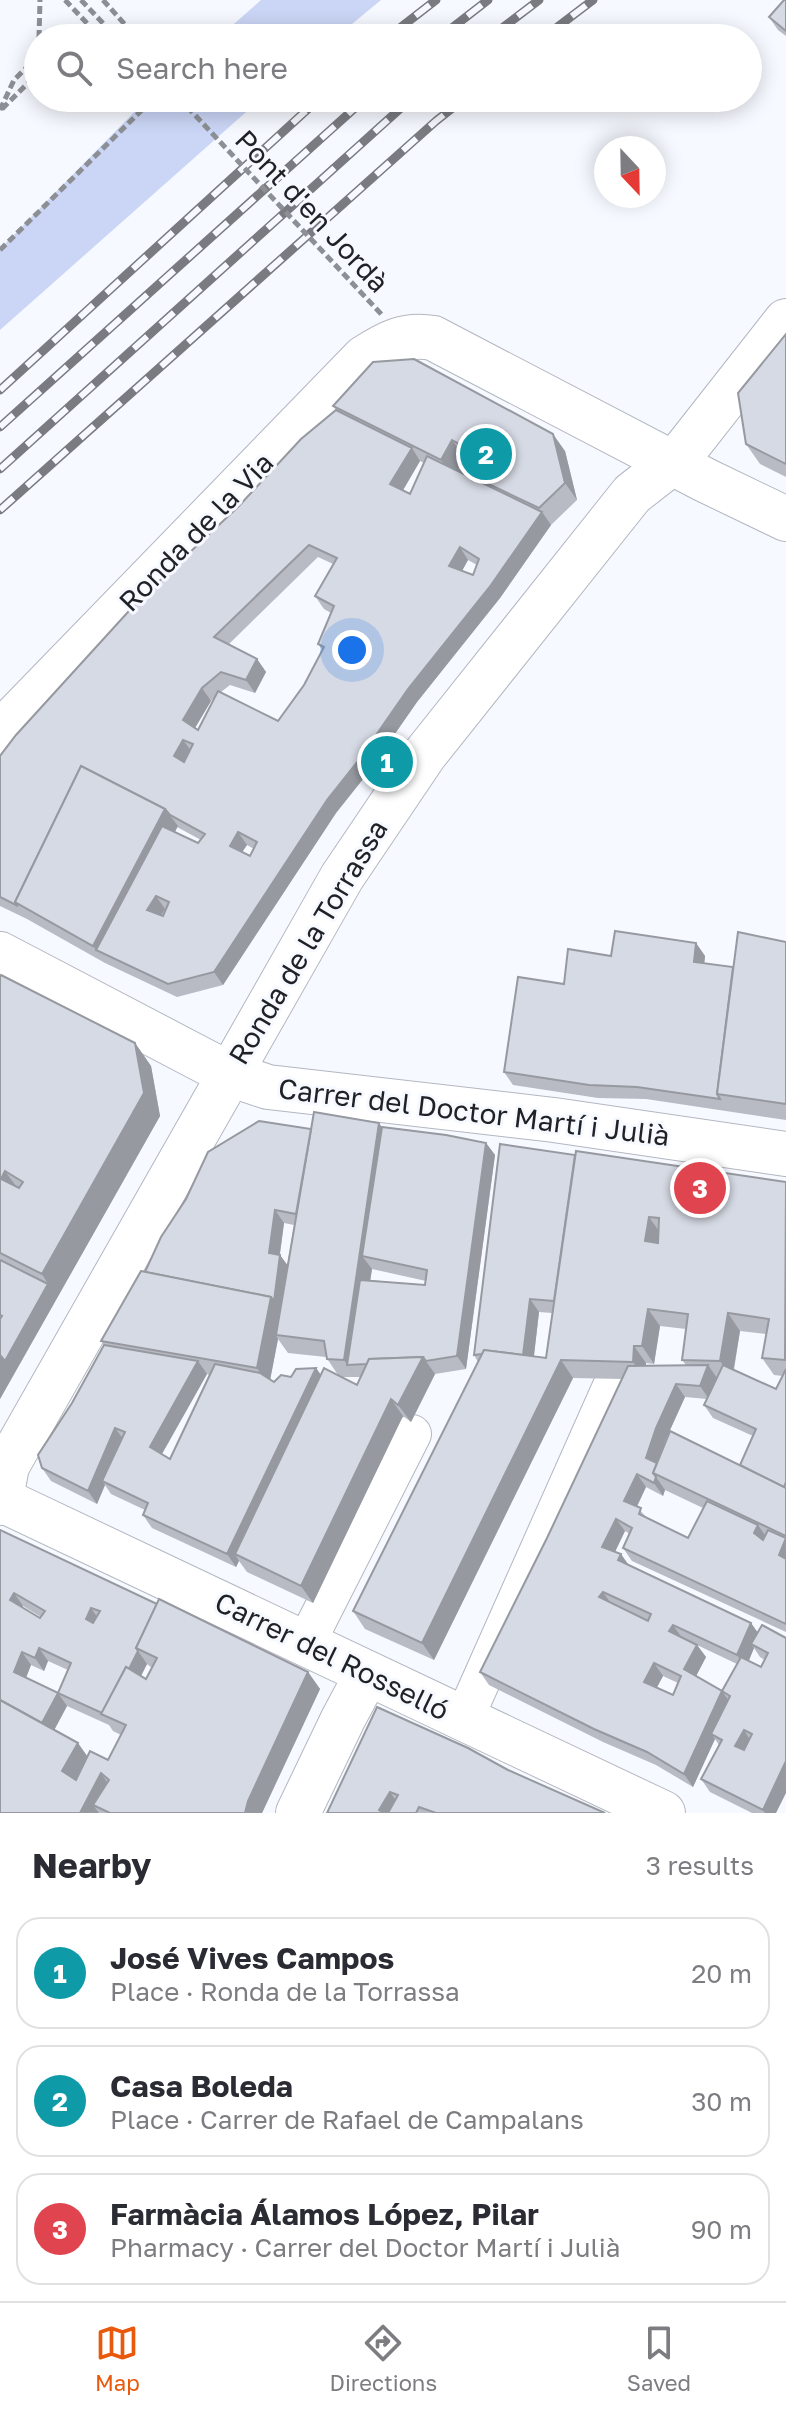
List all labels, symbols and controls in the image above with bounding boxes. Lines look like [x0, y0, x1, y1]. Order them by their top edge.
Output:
search box [24, 24, 762, 112]
icon: search [52, 46, 96, 90]
text: Search here [116, 50, 288, 86]
street label: Pont d'en Jordà [229, 123, 396, 299]
north arrow [594, 136, 666, 208]
pin: 2 [460, 424, 512, 484]
street label: Ronda de la Via [112, 446, 279, 618]
your location [332, 630, 372, 670]
pin: 1 [361, 732, 413, 792]
street label: Ronda de la Torrassa [221, 813, 394, 1070]
street label: Carrer del Doctor Martí i Julià [277, 1071, 672, 1152]
pin: 3 [674, 1158, 726, 1218]
street label: Carrer del Rosselló [210, 1585, 454, 1726]
text: Nearby [32, 1845, 152, 1885]
text: 3 results [646, 1850, 754, 1881]
text: José Vives Campos [110, 1940, 394, 1976]
text: 1 [53, 1958, 67, 1989]
text: 20 m [691, 1958, 752, 1989]
text: Place · Ronda de la Torrassa [110, 1976, 460, 2007]
text: Casa Boleda [110, 2068, 293, 2104]
text: 2 [52, 2086, 68, 2117]
text: 30 m [691, 2086, 752, 2117]
text: Place · Carrer de Rafael de Campalans [110, 2104, 584, 2135]
text: Farmàcia Álamos López, Pilar [110, 2196, 539, 2232]
text: 3 [52, 2214, 68, 2245]
text: 90 m [691, 2214, 752, 2245]
text: Pharmacy · Carrer del Doctor Martí i Julià [110, 2232, 620, 2263]
tab: Map [95, 2321, 140, 2396]
tab: Directions [330, 2321, 437, 2396]
tab: Saved [627, 2321, 691, 2396]

